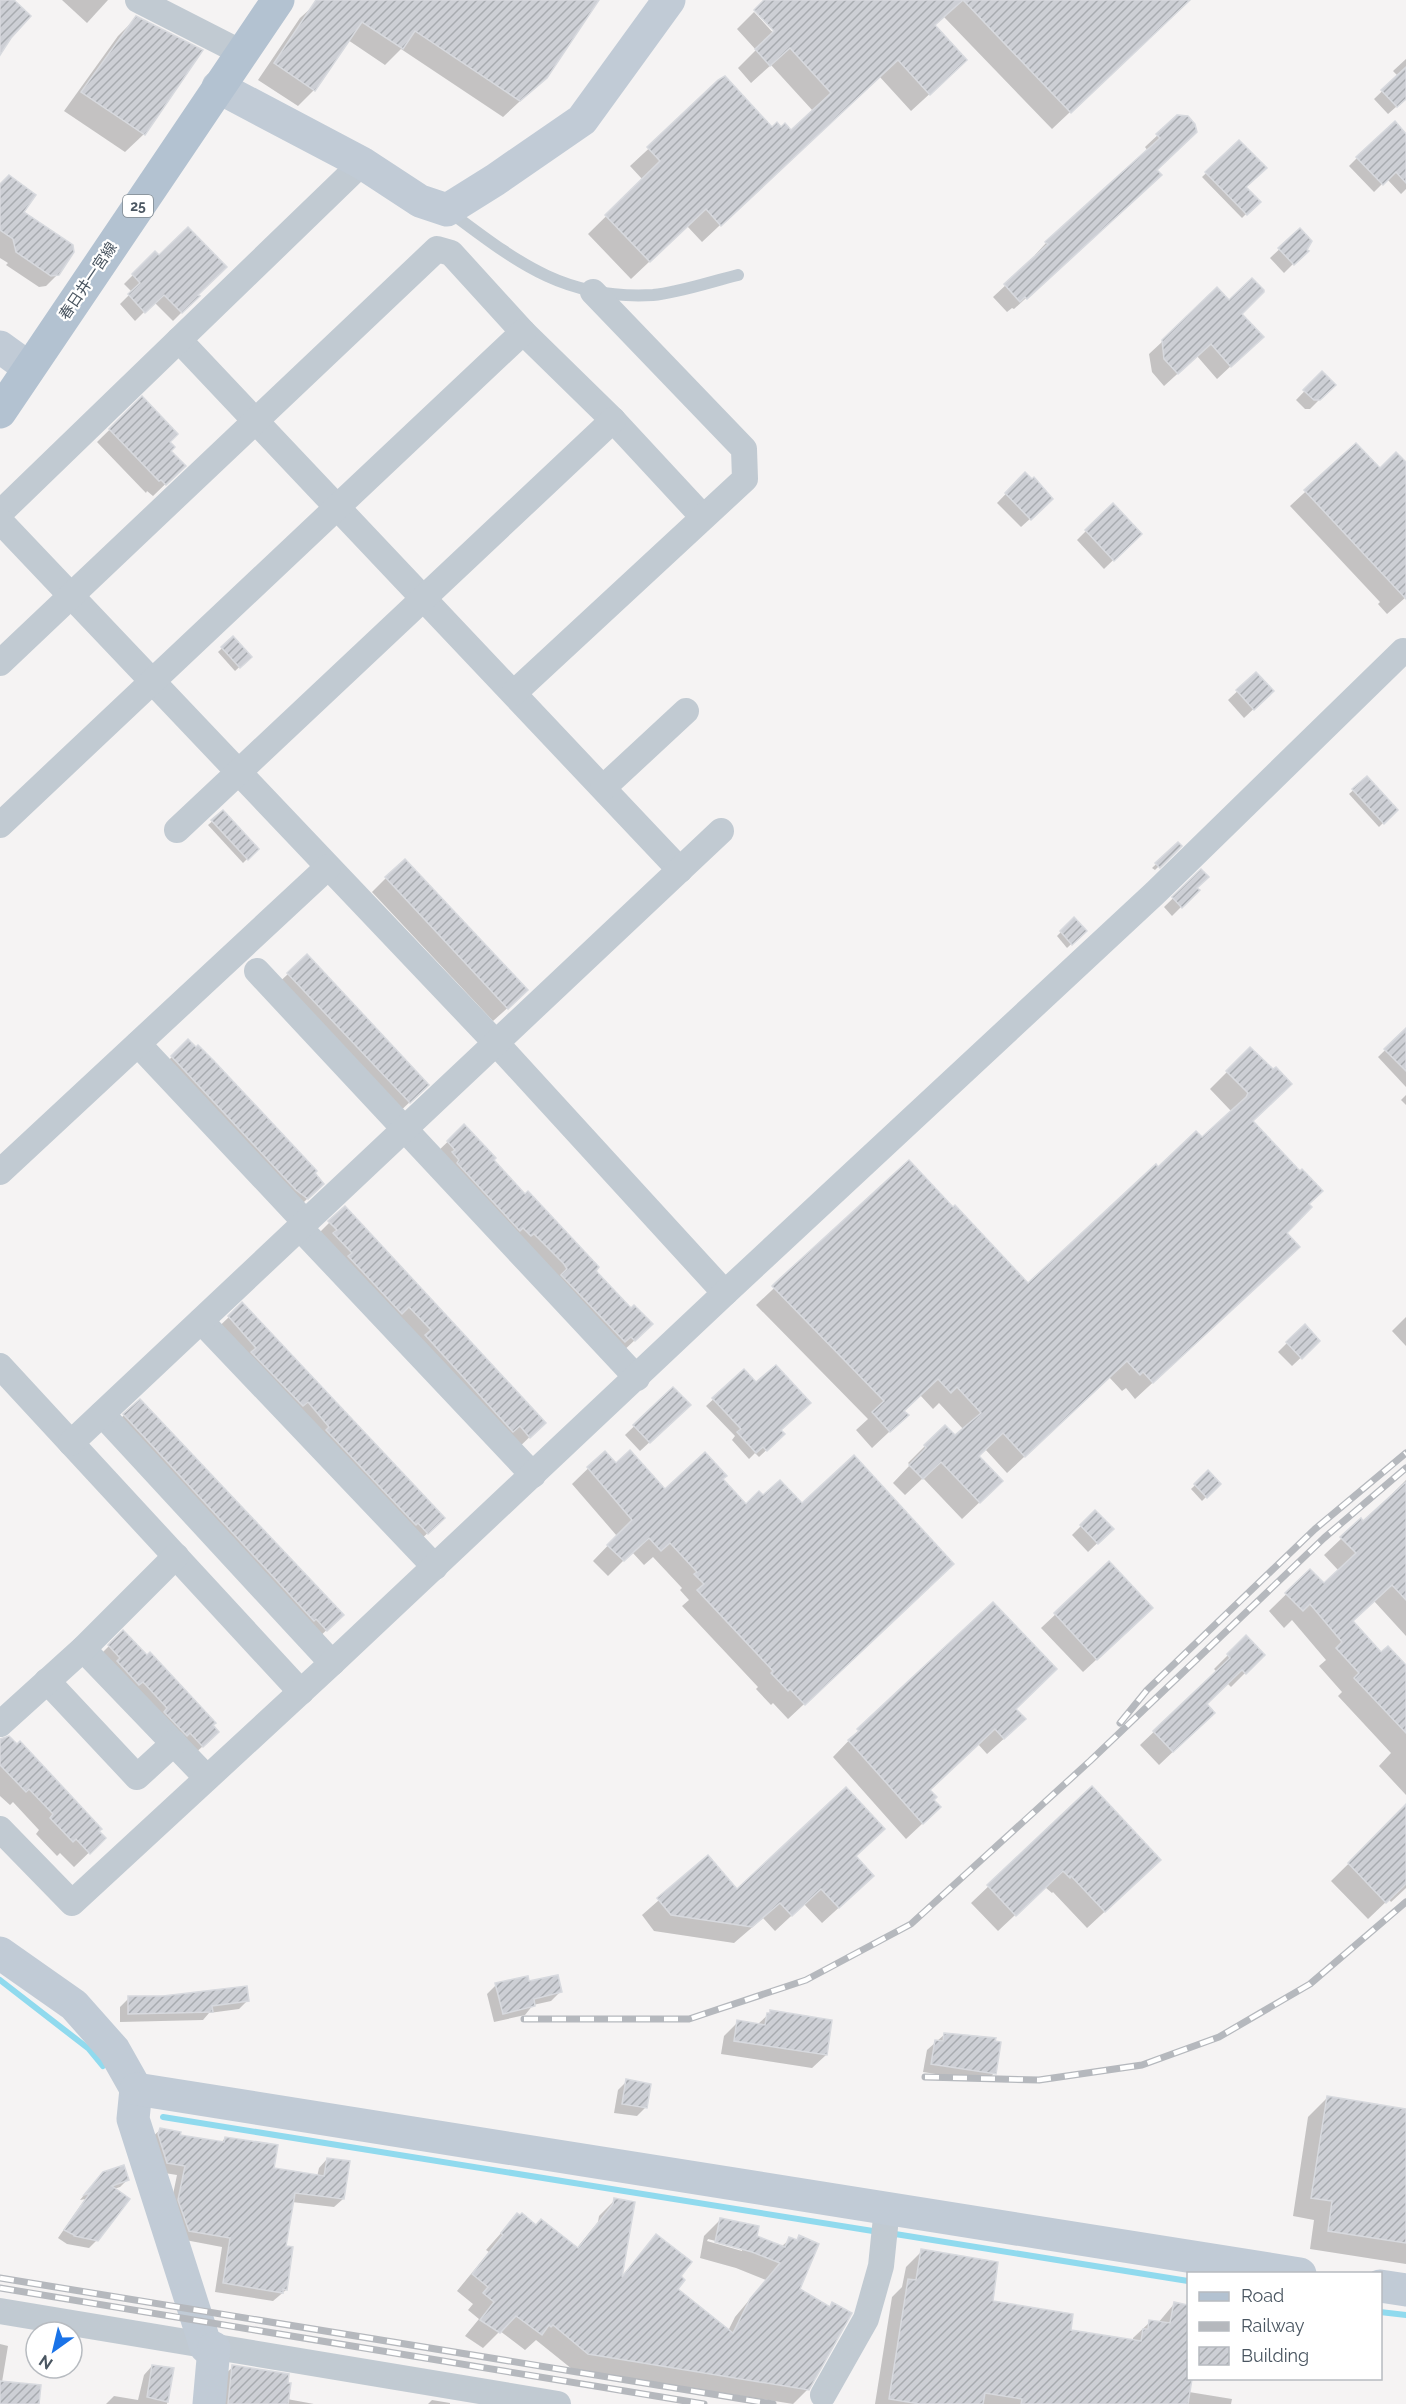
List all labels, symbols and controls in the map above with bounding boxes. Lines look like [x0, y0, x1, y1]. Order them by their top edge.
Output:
road number: 25 [123, 195, 153, 217]
street label: 春日井一宮線 [55, 239, 121, 323]
legend [1187, 2272, 1382, 2380]
text: Road [1241, 2285, 1284, 2306]
text: Railway [1241, 2315, 1305, 2336]
north arrow [24, 2320, 84, 2380]
text: Building [1241, 2345, 1309, 2366]
text: N [36, 2351, 56, 2373]

